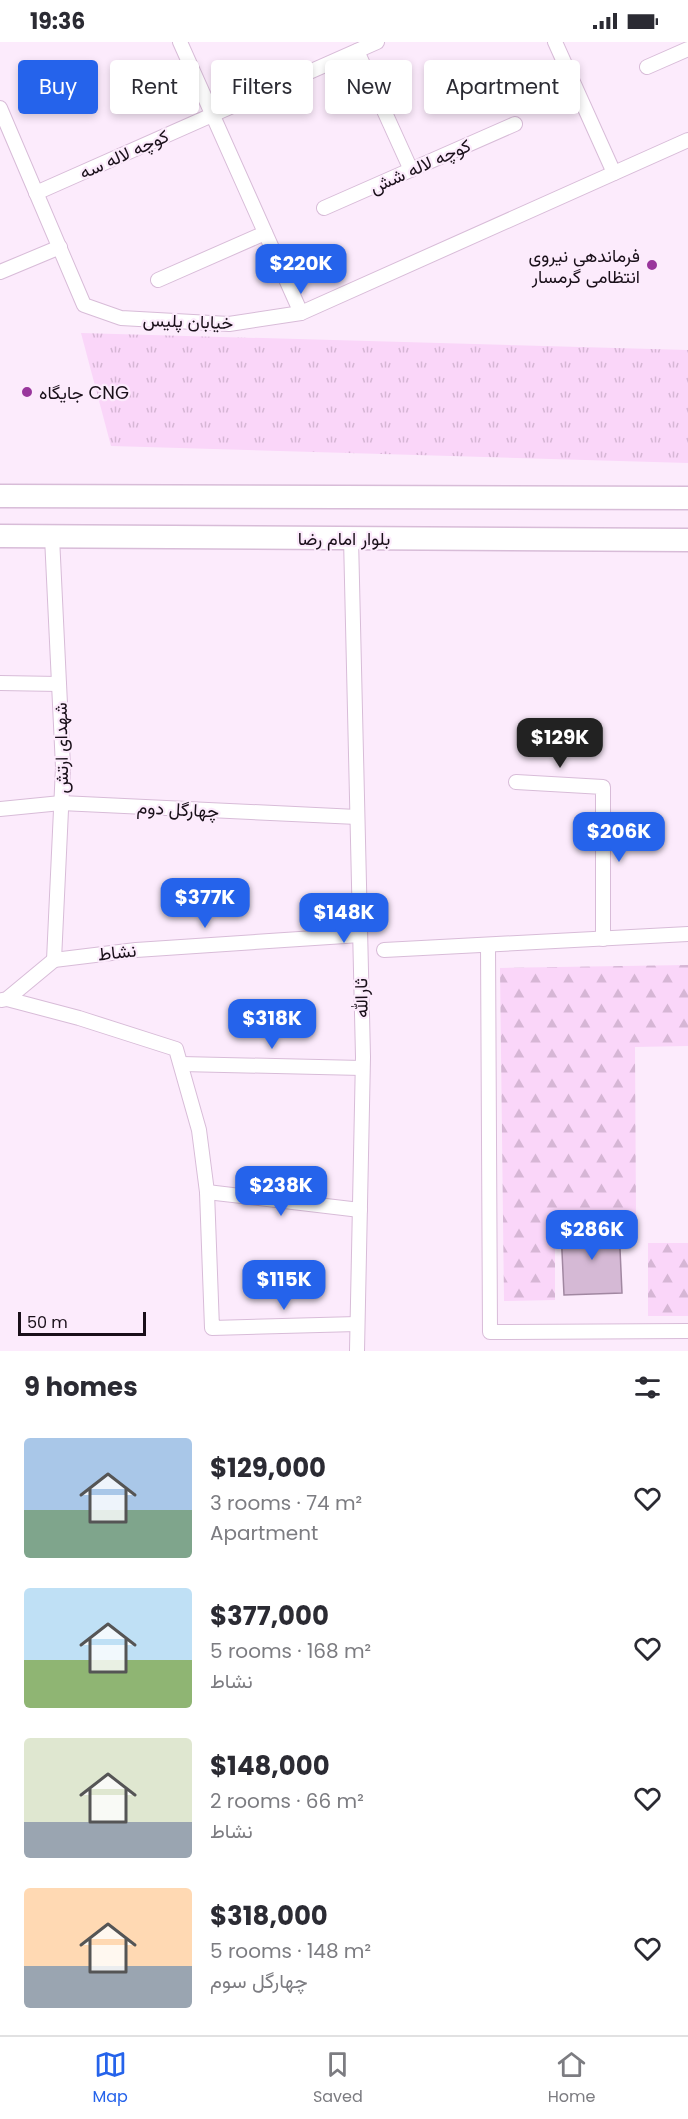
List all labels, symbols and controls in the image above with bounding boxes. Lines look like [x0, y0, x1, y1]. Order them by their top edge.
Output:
text: 19:36 [30, 6, 85, 37]
chip: Buy [18, 60, 98, 114]
chip: Rent [110, 60, 199, 114]
chip: Filters [211, 60, 313, 114]
chip: New [325, 60, 412, 114]
chip: Apartment [424, 60, 580, 114]
street label: کوچه لاله سه [75, 123, 173, 185]
street label: کوچه لاله شش [365, 133, 475, 199]
place label: فرماندهی نیروی انتظامی گرمسار [529, 243, 640, 289]
pin: $220K [259, 244, 343, 295]
text: $220K [270, 249, 332, 277]
marker: فرماندهی نیروی انتظامی گرمسار [645, 258, 659, 272]
street label: خیابان پلیس [142, 307, 234, 335]
place label: جایگاه CNG [39, 380, 129, 405]
marker: جایگاه CNG [20, 385, 34, 399]
street label: بلوار امام رضا [298, 526, 390, 551]
street label: شهدای ارتش [48, 702, 74, 794]
pin: $129K [518, 718, 602, 769]
text: $129K [531, 723, 589, 751]
street label: چهارگل دوم [136, 794, 220, 824]
pin: $206K [577, 812, 661, 863]
text: $206K [587, 817, 651, 845]
pin: $377K [163, 878, 247, 929]
text: $377K [175, 883, 235, 911]
pin: $148K [302, 893, 386, 944]
text: $148K [313, 898, 375, 926]
street label: نشاط [97, 938, 137, 966]
street label: ثارالله [348, 978, 374, 1018]
pin: $318K [230, 999, 314, 1050]
text: $318K [242, 1004, 302, 1032]
pin: $238K [239, 1166, 323, 1217]
text: $238K [249, 1171, 313, 1199]
pin: $286K [550, 1210, 634, 1261]
text: $286K [560, 1215, 624, 1243]
pin: $115K [242, 1260, 326, 1311]
text: $115K [256, 1265, 312, 1293]
scale bar [18, 1309, 146, 1336]
text: 50 m [27, 1311, 68, 1334]
text: 9 homes [24, 1369, 138, 1405]
icon: filters [631, 1371, 664, 1404]
text: $129,000 [210, 1450, 326, 1486]
icon: home [72, 1462, 144, 1534]
icon: heart [631, 1482, 664, 1515]
text: 3 rooms · 74 m² [210, 1489, 362, 1517]
text: Apartment [210, 1519, 318, 1547]
text: $377,000 [210, 1598, 329, 1634]
icon: home [72, 1612, 144, 1684]
icon: heart [631, 1632, 664, 1665]
text: 5 rooms · 168 m² [210, 1637, 371, 1665]
text: نشاط [210, 1667, 253, 1695]
text: $148,000 [210, 1748, 330, 1784]
icon: home [72, 1762, 144, 1834]
icon: heart [631, 1782, 664, 1815]
text: 2 rooms · 66 m² [210, 1787, 364, 1815]
text: نشاط [210, 1817, 253, 1845]
text: $318,000 [210, 1898, 328, 1934]
icon: home [72, 1912, 144, 1984]
icon: heart [631, 1932, 664, 1965]
text: 5 rooms · 148 m² [210, 1937, 371, 1965]
text: چهارگل سوم [210, 1967, 308, 1995]
tab: Map [92, 2048, 128, 2109]
tab: Saved [313, 2048, 363, 2109]
tab: Home [548, 2048, 595, 2109]

